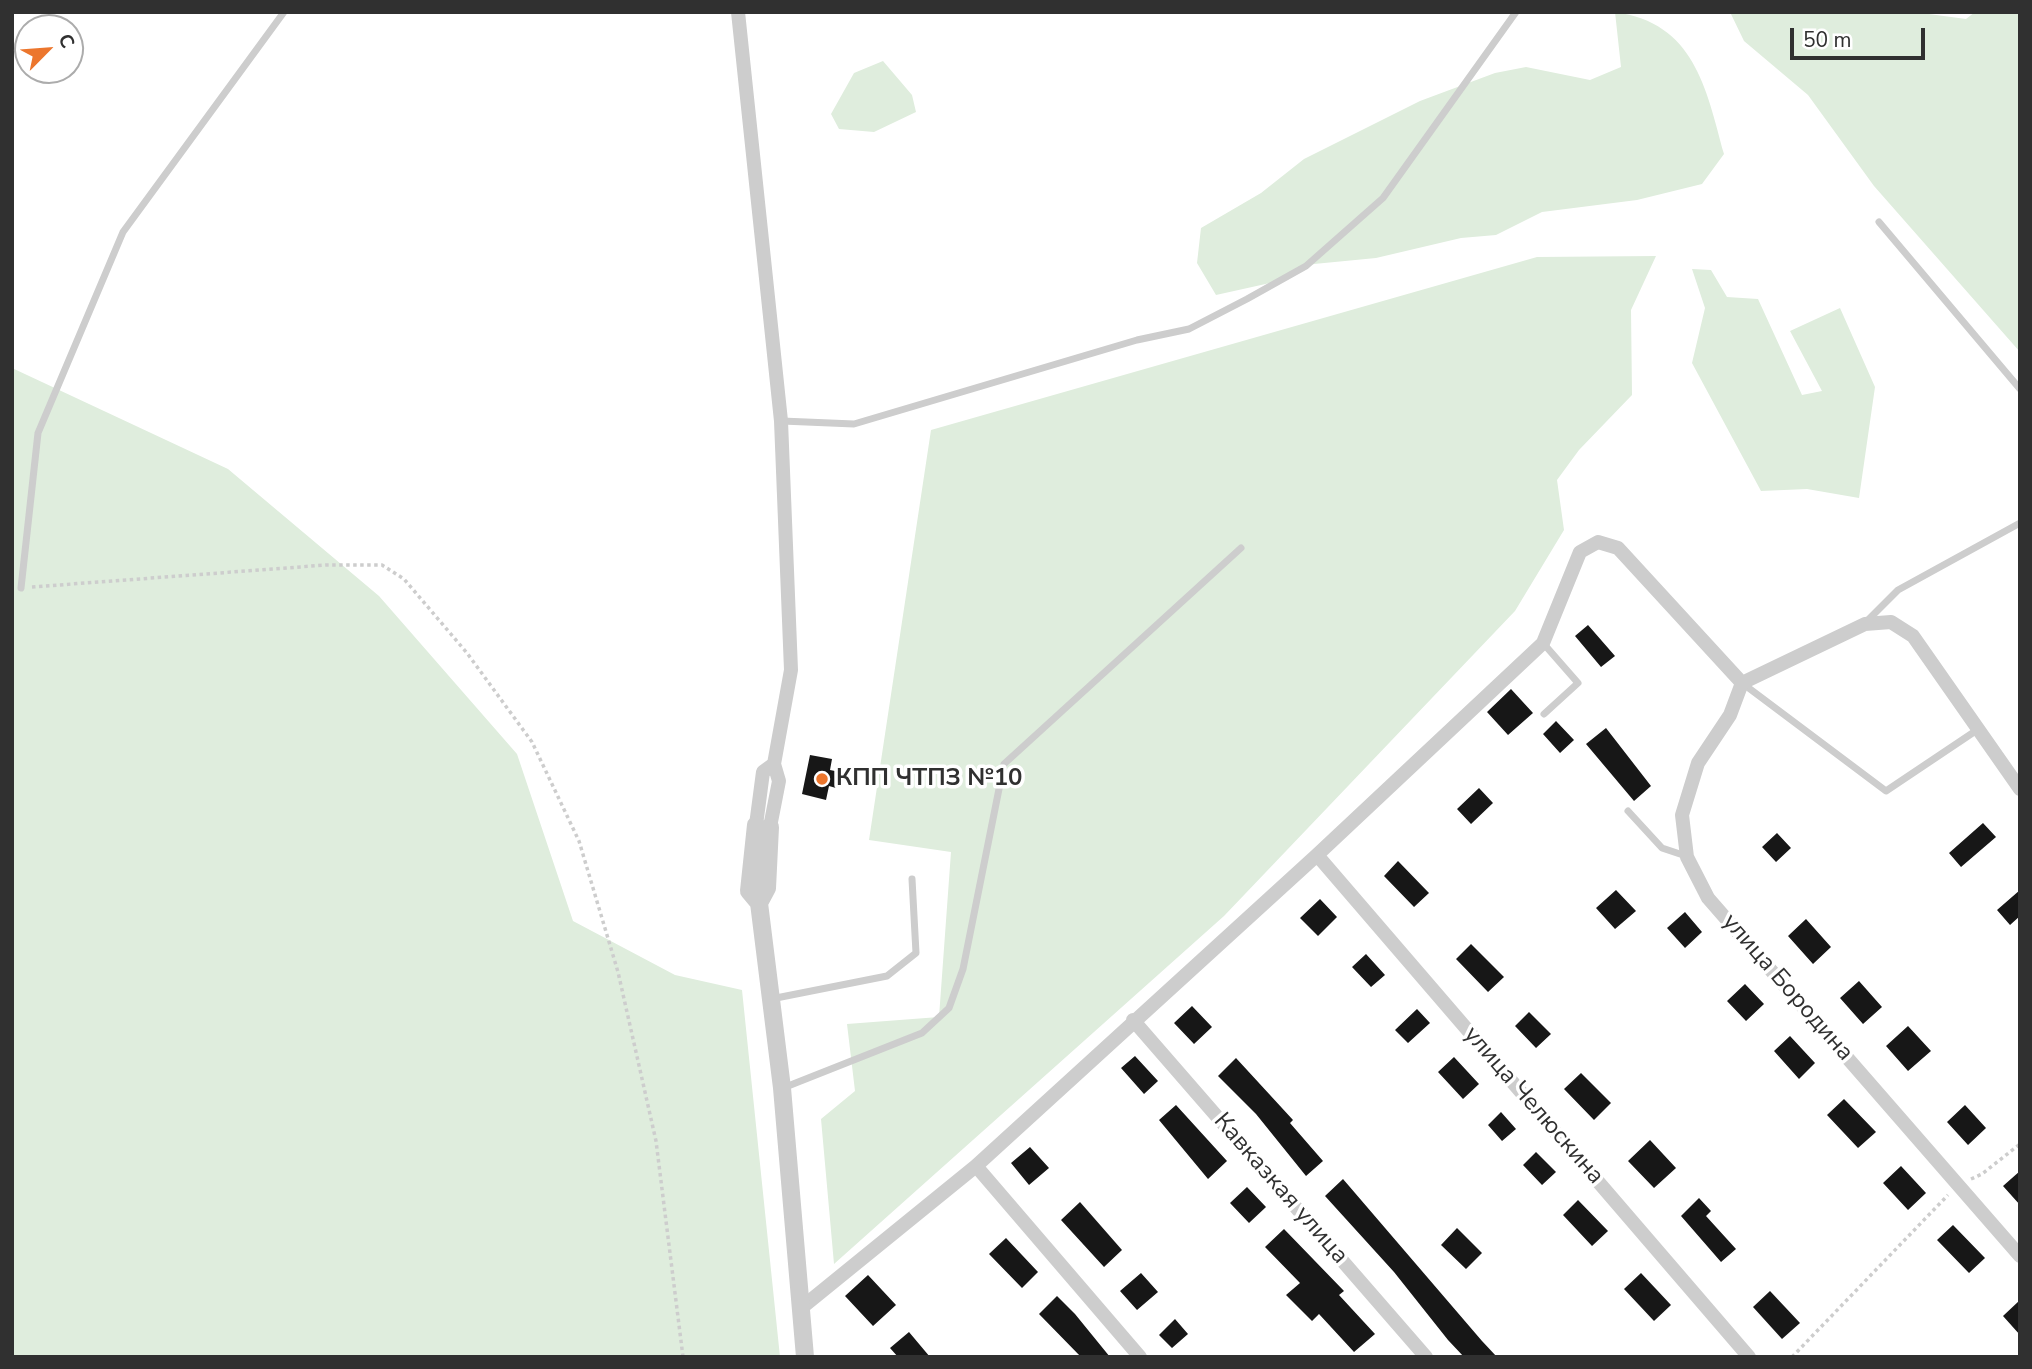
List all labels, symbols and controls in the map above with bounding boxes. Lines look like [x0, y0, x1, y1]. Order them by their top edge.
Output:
north arrow [14, 14, 84, 84]
scale bar [1794, 14, 1929, 58]
text: 50 m [1803, 26, 1852, 54]
text: С [52, 30, 81, 52]
place label: КПП ЧТПЗ №10 [836, 765, 1023, 793]
marker: КПП ЧТПЗ №10 [814, 771, 830, 787]
street label: улица Бородина [1715, 909, 1859, 1067]
street label: улица Челюскина [1457, 1021, 1609, 1191]
street label: Кавказкая улица [1207, 1108, 1353, 1270]

